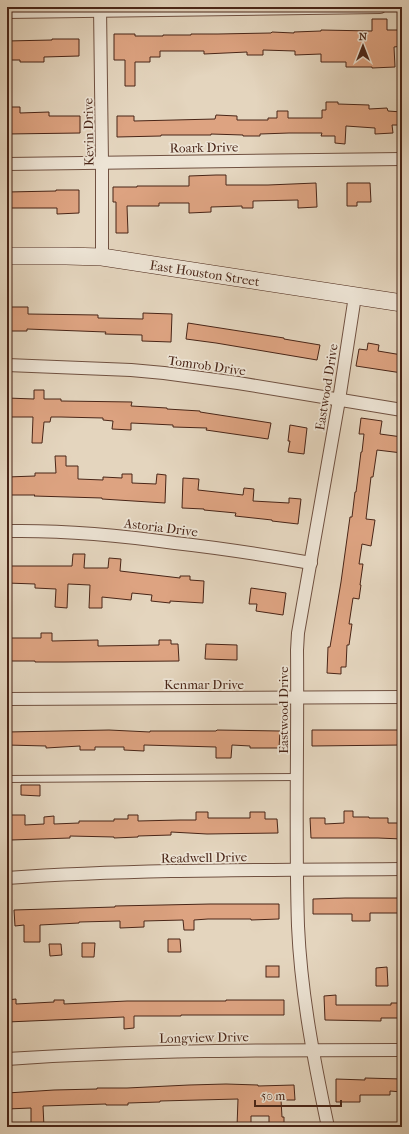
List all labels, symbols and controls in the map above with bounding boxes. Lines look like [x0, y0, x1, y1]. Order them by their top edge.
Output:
north arrow [343, 26, 383, 66]
text: N [359, 30, 368, 43]
street label: Kevin Drive [80, 97, 97, 166]
street label: Roark Drive [170, 139, 239, 156]
street label: East Houston Street [149, 257, 261, 289]
street label: Eastwood Drive [312, 342, 341, 432]
street label: Tomrob Drive [167, 353, 247, 378]
street label: Astoria Drive [122, 515, 199, 540]
street label: Eastwood Drive [276, 666, 291, 754]
street label: Kenmar Drive [164, 677, 245, 692]
street label: Readwell Drive [161, 849, 248, 866]
street label: Longview Drive [159, 1029, 250, 1046]
scale bar [255, 1082, 341, 1108]
text: 50 m [261, 1089, 285, 1103]

